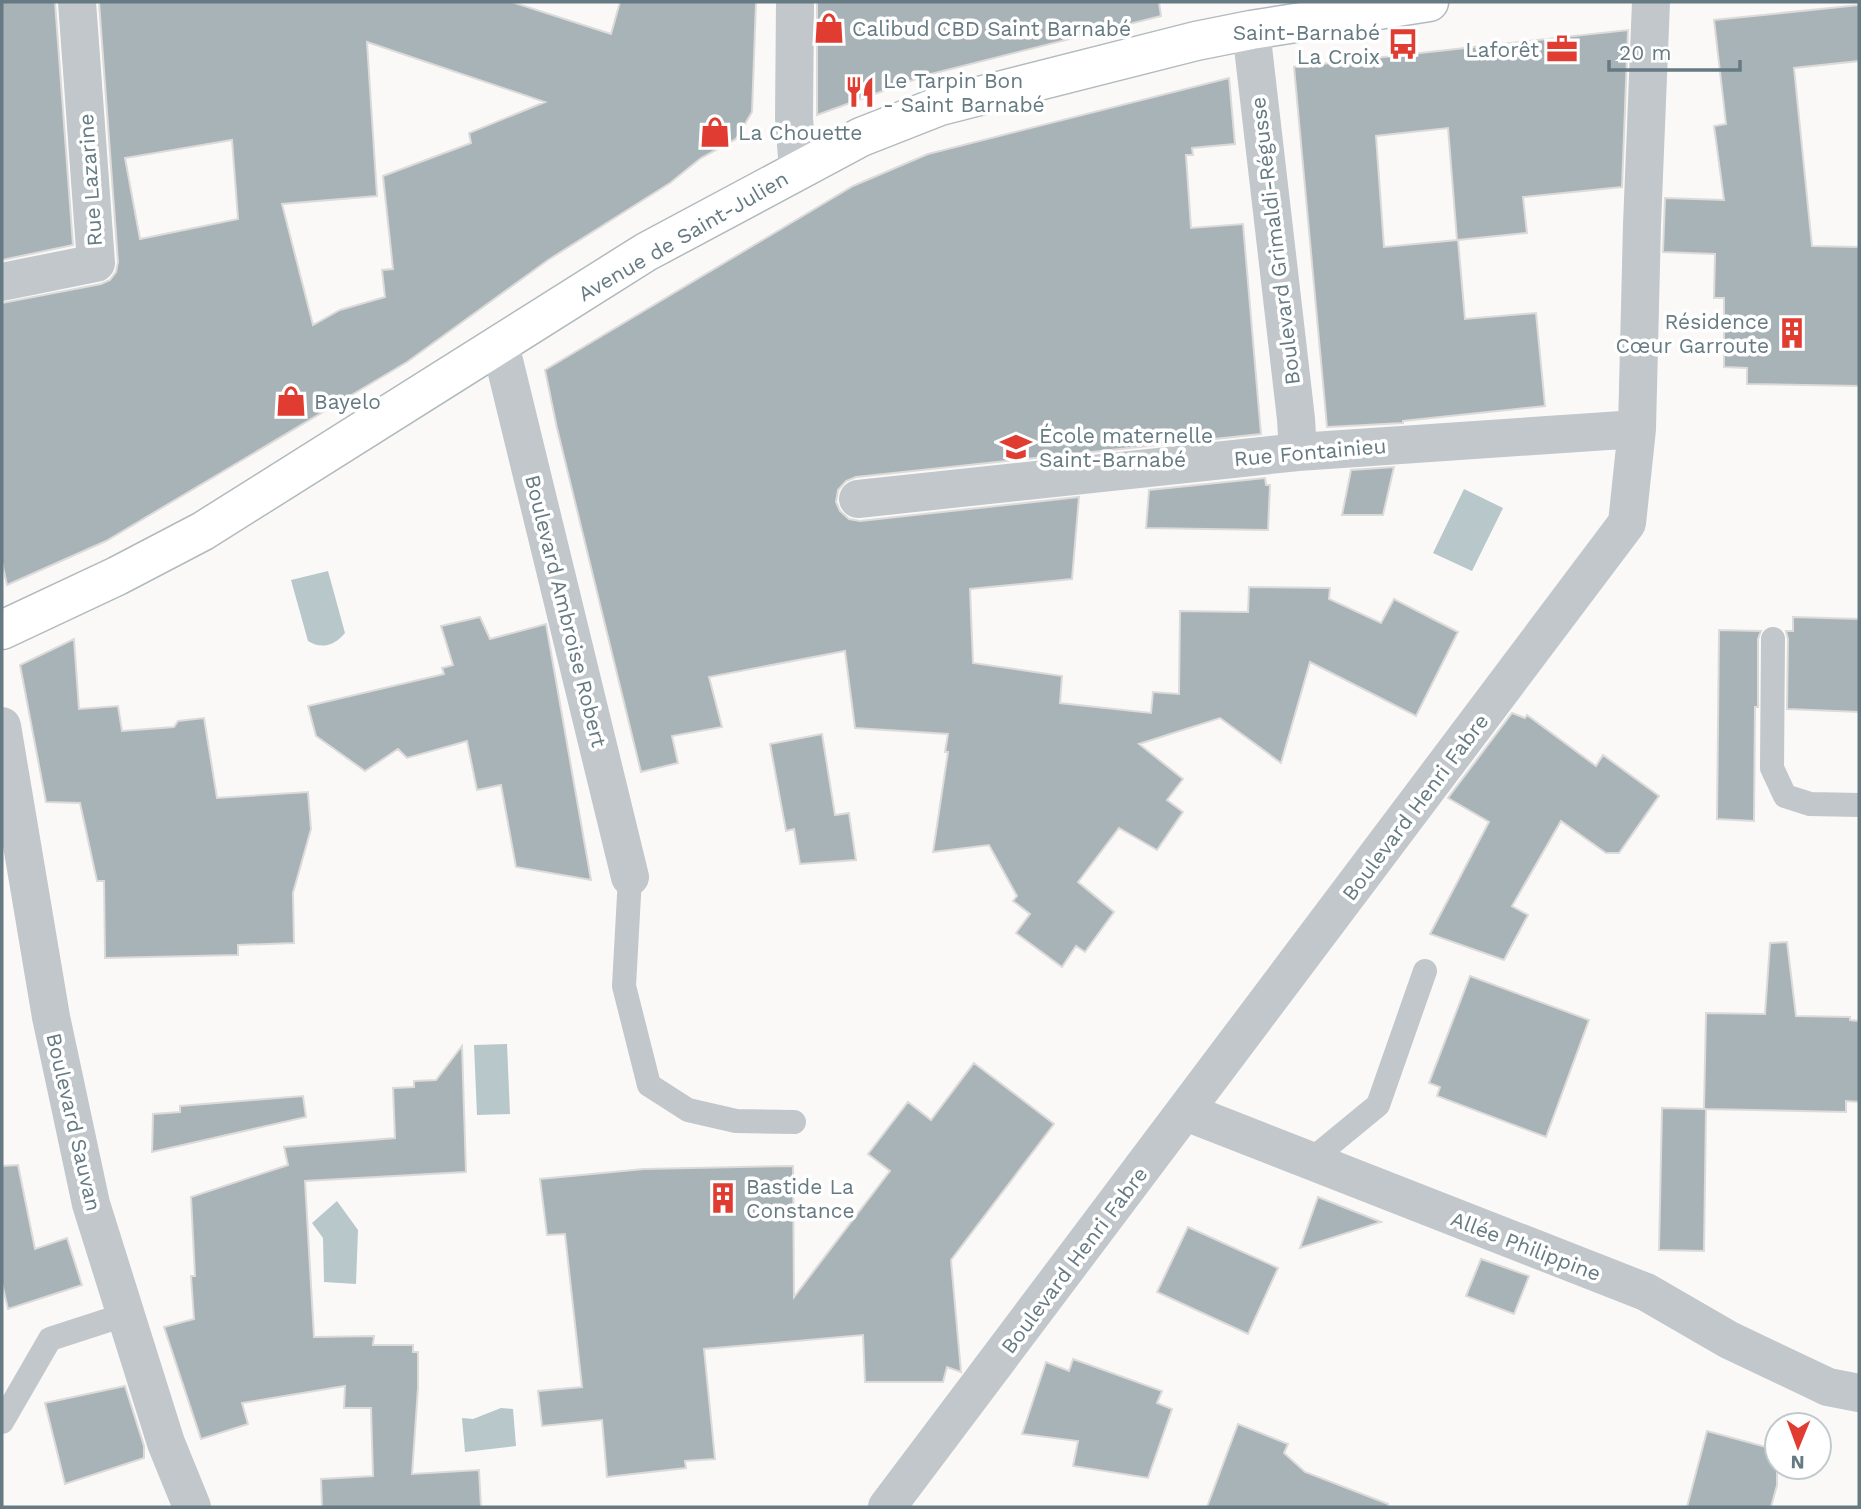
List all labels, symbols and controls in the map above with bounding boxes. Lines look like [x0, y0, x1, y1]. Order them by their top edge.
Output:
shop icon: Calibud CBD Saint Barnabé [812, 11, 846, 45]
place label: Calibud CBD Saint Barnabé [852, 16, 1131, 41]
place label: Saint-Barnabé La Croix [1233, 20, 1380, 69]
bus stop icon: Saint-Barnabé La Croix [1386, 27, 1420, 61]
scale bar [1609, 28, 1740, 72]
office icon: Laforêt [1545, 32, 1579, 66]
place label: Laforêt [1465, 37, 1539, 62]
text: 20 m [1619, 40, 1671, 65]
place label: Le Tarpin Bon - Saint Barnabé [883, 68, 1045, 117]
restaurant icon: Le Tarpin Bon - Saint Barnabé [843, 75, 877, 109]
street label: Boulevard Grimaldi-Régusse [1245, 96, 1305, 386]
street label: Rue Lazarine [73, 113, 107, 247]
shop icon: La Chouette [698, 115, 732, 149]
place label: La Chouette [738, 120, 862, 145]
street label: Avenue de Saint-Julien [573, 166, 793, 306]
place label: Résidence Cœur Garroute [1615, 309, 1769, 358]
building icon: Résidence Cœur Garroute [1775, 316, 1809, 350]
shop icon: Bayelo [274, 384, 308, 418]
place label: Bayelo [314, 389, 381, 414]
place label: École maternelle Saint-Barnabé [1039, 423, 1213, 472]
school or university icon: École maternelle Saint-Barnabé [999, 430, 1033, 464]
street label: Rue Fontainieu [1233, 433, 1387, 471]
street label: Boulevard Ambroise Robert [520, 472, 612, 750]
street label: Boulevard Henri Fabre [1337, 709, 1493, 905]
street label: Boulevard Sauvan [41, 1030, 107, 1214]
street label: Boulevard Henri Fabre [996, 1162, 1152, 1358]
place label: Bastide La Constance [746, 1174, 855, 1223]
building icon: Bastide La Constance [706, 1181, 740, 1215]
street label: Allée Philippine [1448, 1206, 1604, 1286]
north arrow [1763, 1411, 1833, 1481]
text: N [1790, 1451, 1805, 1474]

